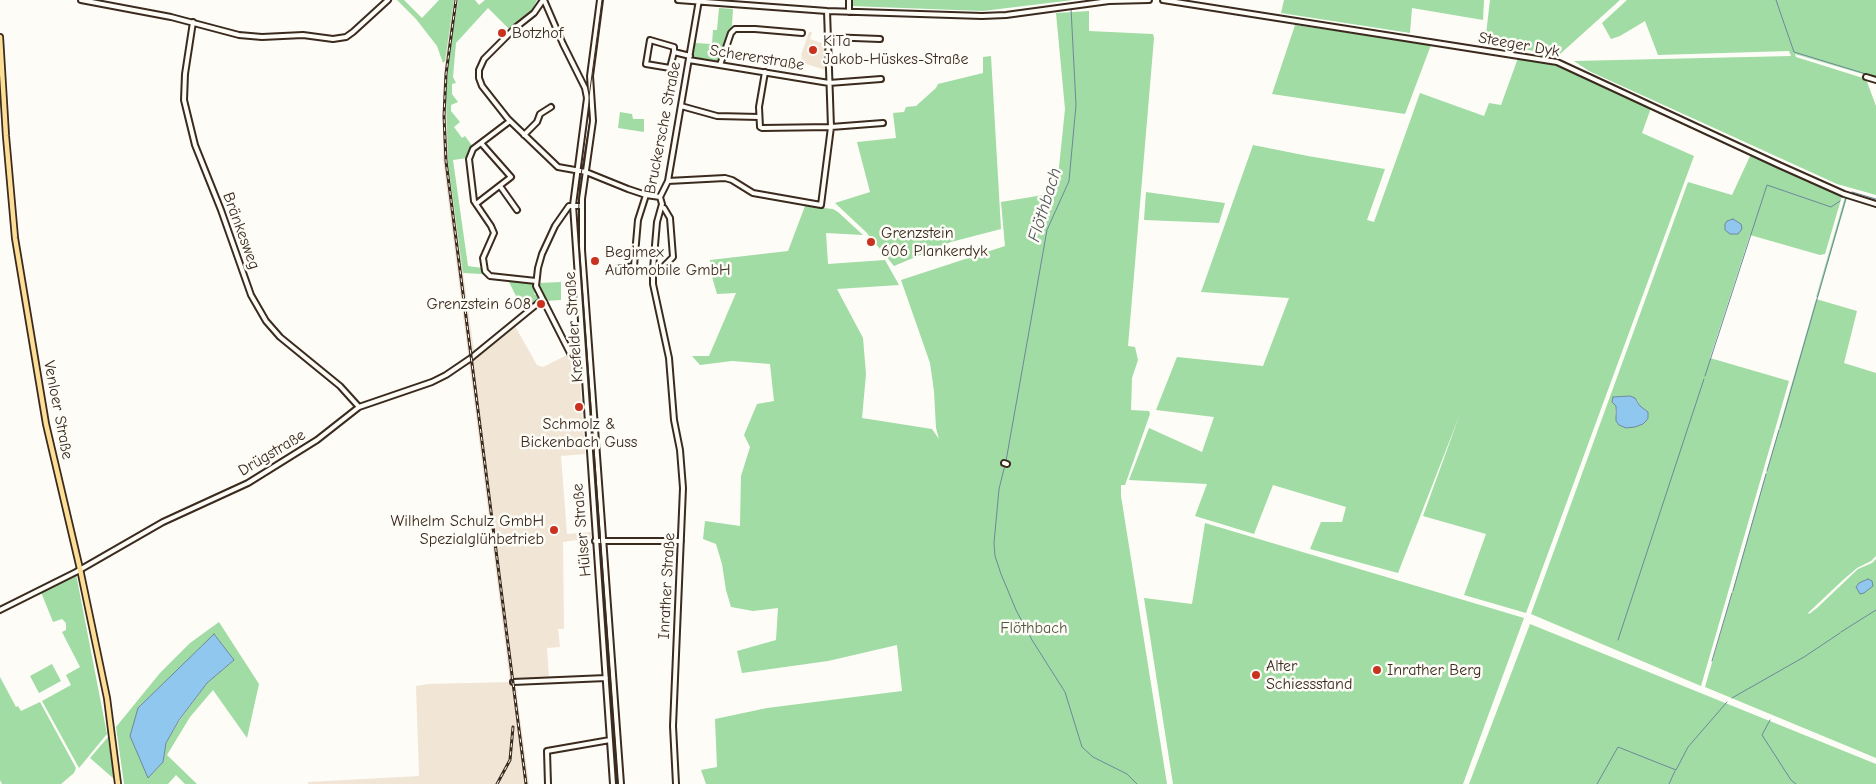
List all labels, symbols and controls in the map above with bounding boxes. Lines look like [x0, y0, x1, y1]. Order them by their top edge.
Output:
place label: Botzhof [512, 23, 563, 43]
marker: Botzhof [496, 27, 508, 39]
street label: Steeger Dyk [1477, 28, 1561, 62]
place label: KiTa Jakob-Hüskes-Straße [823, 31, 968, 69]
street label: Schererstraße [708, 41, 806, 75]
marker: KiTa Jakob-Hüskes-Straße [807, 44, 819, 56]
street label: Bruckersche Straße [641, 60, 685, 196]
water label: Flöthbach [1023, 165, 1067, 245]
street label: Bränkesweg [218, 190, 264, 272]
place label: Grenzstein 606 Plankerdyk [881, 223, 988, 261]
marker: Grenzstein 606 Plankerdyk [865, 236, 877, 248]
place label: Begimex Automobile GmbH [605, 242, 731, 280]
marker: Begimex Automobile GmbH [589, 255, 601, 267]
street label: Krefelder Straße [561, 271, 587, 383]
place label: Grenzstein 608 [426, 294, 531, 314]
marker: Grenzstein 608 [535, 298, 547, 310]
street label: Venloer Straße [39, 359, 77, 461]
marker: Schmolz & Bickenbach Guss [573, 401, 585, 413]
place label: Schmolz & Bickenbach Guss [521, 414, 637, 452]
street label: Drügstraße [235, 425, 309, 481]
street label: Hülser Straße [568, 482, 596, 578]
place label: Wilhelm Schulz GmbH Spezialglühbetrieb [390, 511, 544, 549]
marker: Wilhelm Schulz GmbH Spezialglühbetrieb [548, 524, 560, 536]
street label: Inrather Straße [655, 532, 679, 640]
park label: Flöthbach [1000, 618, 1068, 638]
place label: Alter Schiessstand [1266, 656, 1352, 694]
place label: Inrather Berg [1387, 660, 1482, 680]
marker: Inrather Berg [1371, 664, 1383, 676]
marker: Alter Schiessstand [1250, 669, 1262, 681]

